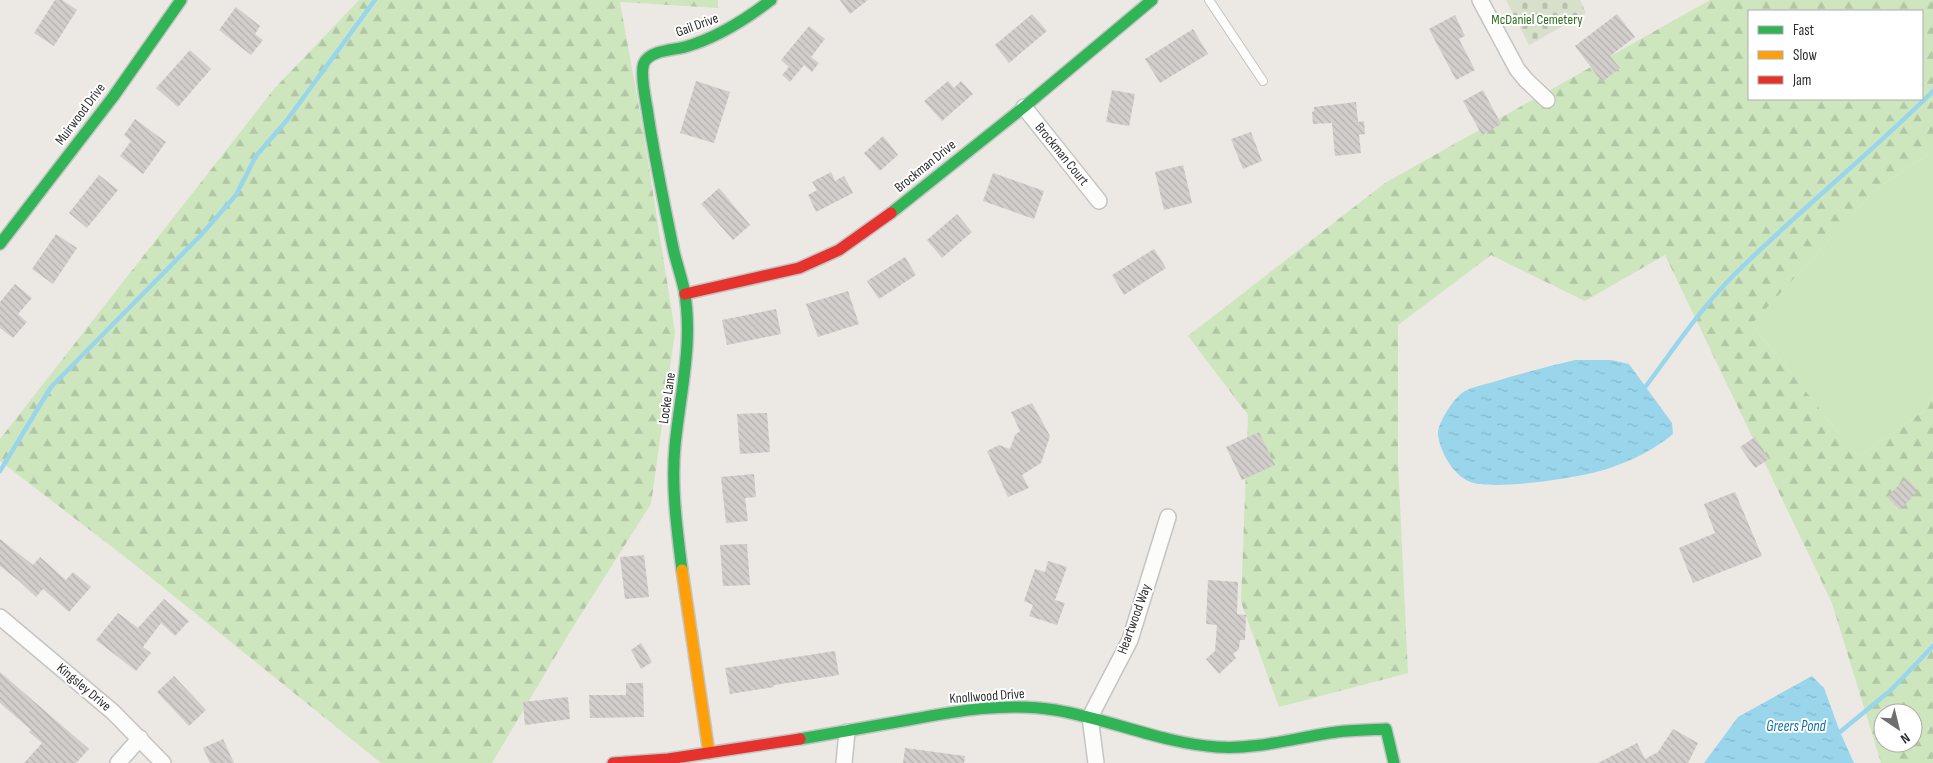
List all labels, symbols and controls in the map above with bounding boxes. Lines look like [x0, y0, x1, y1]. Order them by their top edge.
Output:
street label: Gail Drive [673, 9, 721, 41]
legend [1748, 10, 1923, 100]
park label: McDaniel Cemetery [1491, 11, 1583, 28]
text: Fast [1793, 21, 1815, 40]
text: Slow [1793, 46, 1817, 65]
text: Jam [1792, 71, 1811, 90]
street label: Muirwood Drive [51, 80, 109, 148]
street label: Brockman Court [1031, 119, 1093, 189]
street label: Brockman Drive [891, 136, 959, 196]
street label: Locke Lane [655, 371, 679, 425]
street label: Heartwood Way [1113, 581, 1155, 656]
street label: Kingsley Drive [53, 659, 115, 715]
street label: Knollwood Drive [949, 685, 1025, 707]
north arrow [1873, 703, 1923, 753]
water label: Greers Pond [1766, 717, 1827, 736]
text: N [1897, 729, 1913, 747]

